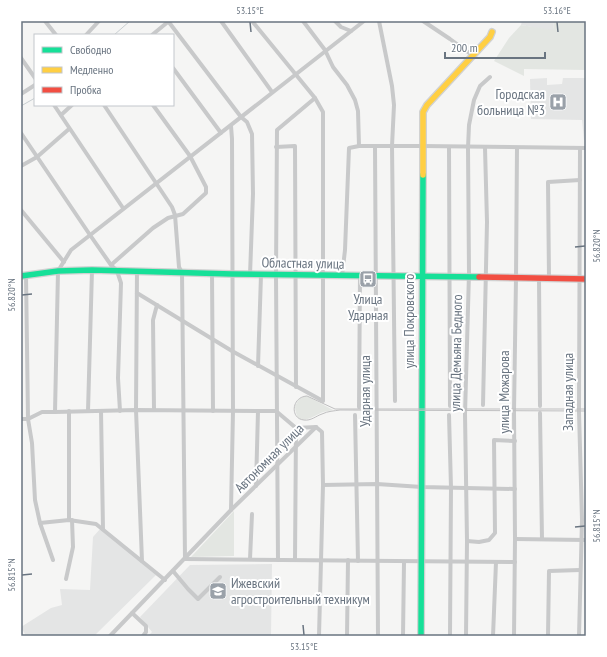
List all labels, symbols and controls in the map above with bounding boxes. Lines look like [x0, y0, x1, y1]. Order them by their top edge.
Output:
text: 53.15°E [236, 4, 264, 17]
text: 53.16°E [543, 4, 571, 17]
legend [34, 34, 174, 106]
scale bar [445, 34, 545, 60]
text: 200 m [451, 40, 478, 55]
text: Свободно [70, 42, 112, 57]
text: Медленно [70, 62, 113, 77]
text: Пробка [70, 82, 102, 97]
place label: Городская больница №3 [477, 85, 545, 119]
hospital icon: Городская больница №3 [548, 92, 568, 112]
text: 56.820°N [590, 229, 603, 263]
street label: Областная улица [261, 253, 345, 273]
bus stop icon: Улица Ударная [358, 269, 378, 289]
street label: улица Покровского [400, 274, 418, 368]
text: 56.820°N [5, 278, 18, 312]
place label: Улица Ударная [348, 290, 388, 324]
street label: улица Демьяна Бедного [446, 294, 466, 412]
street label: улица Можарова [495, 350, 513, 434]
street label: Западная улица [559, 353, 577, 431]
street label: Ударная улица [356, 355, 374, 427]
street label: Автономная улица [231, 420, 307, 496]
text: 56.815°N [590, 509, 603, 543]
text: 56.815°N [5, 558, 18, 592]
place label: Ижевский агростроительный техникум [231, 574, 370, 608]
school or university icon: Ижевский агростроительный техникум [208, 581, 228, 601]
text: 53.15°E [290, 640, 318, 653]

